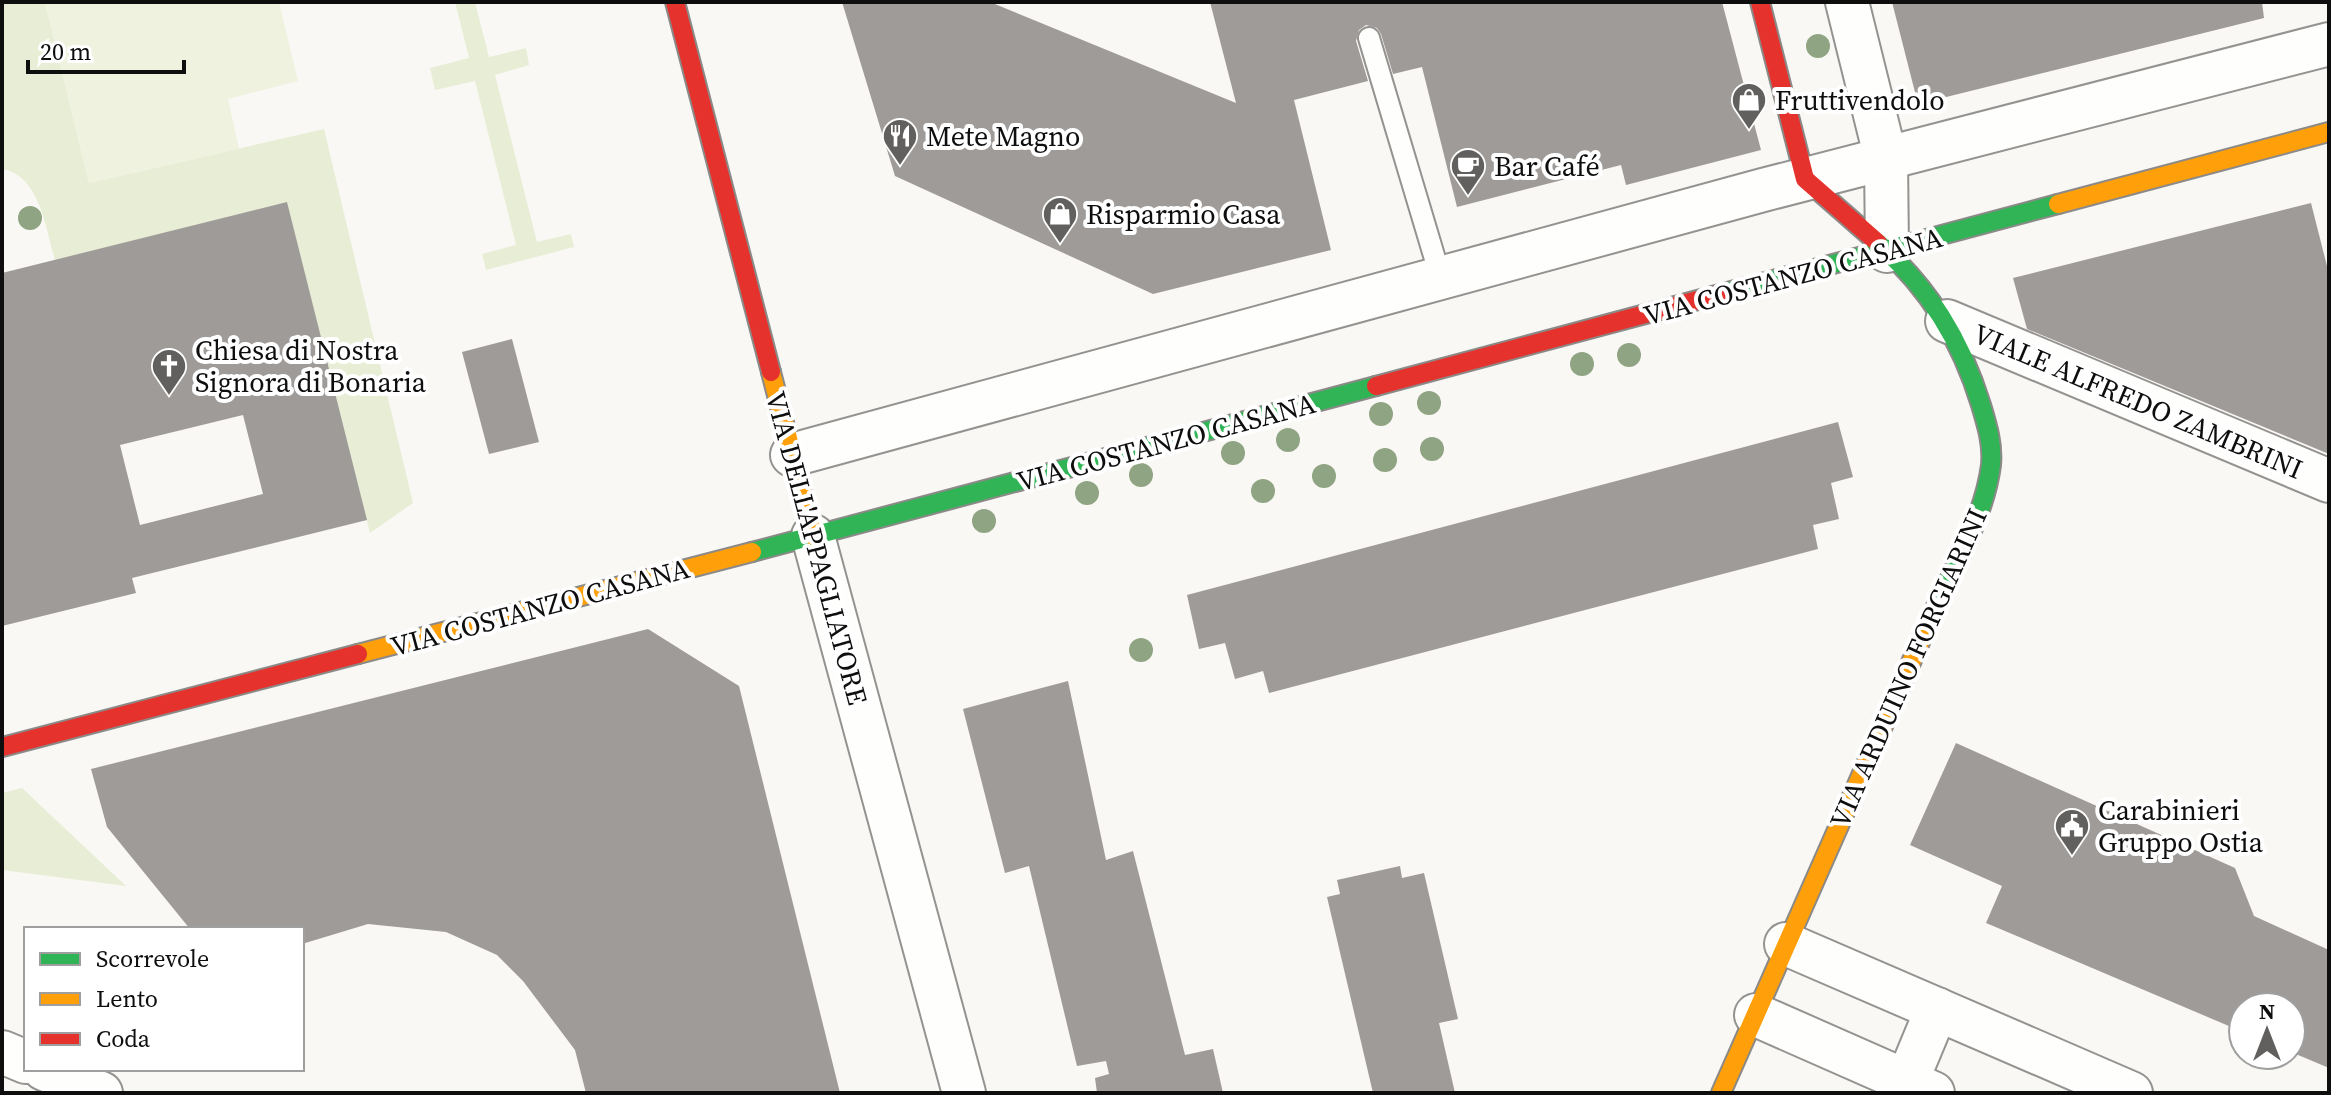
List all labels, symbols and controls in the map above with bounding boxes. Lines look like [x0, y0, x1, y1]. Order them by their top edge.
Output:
scale bar [28, 24, 184, 74]
text: 20 m [40, 35, 91, 68]
shop icon: Fruttivendolo [1730, 81, 1768, 131]
place label: Fruttivendolo [1775, 81, 1945, 119]
restaurant icon: Mete Magno [881, 117, 919, 167]
place label: Mete Magno [926, 117, 1080, 155]
cafe icon: Bar Café [1449, 147, 1487, 197]
place label: Bar Café [1494, 147, 1600, 185]
shop icon: Risparmio Casa [1041, 195, 1079, 245]
place label: Risparmio Casa [1086, 195, 1281, 233]
street label: VIA COSTANZO CASANA [1640, 218, 1947, 334]
street label: VIALE ALFREDO ZAMBRINI [1967, 314, 2309, 488]
place label: Chiesa di Nostra Signora di Bonaria [195, 331, 427, 401]
church icon: Chiesa di Nostra Signora di Bonaria [150, 347, 188, 397]
street label: VIA COSTANZO CASANA [1013, 384, 1320, 500]
street label: VIA DELL'APPAGLIATORE [757, 387, 877, 709]
street label: VIA ARDUINO FORGIARINI [1820, 502, 1996, 834]
street label: VIA COSTANZO CASANA [387, 549, 694, 665]
place label: Carabinieri Gruppo Ostia [2098, 791, 2264, 861]
public building icon: Carabinieri Gruppo Ostia [2053, 807, 2091, 857]
legend [24, 927, 304, 1071]
text: Scorrevole [96, 942, 209, 975]
text: Lento [96, 982, 158, 1015]
north arrow [2227, 991, 2307, 1071]
text: N [2259, 996, 2275, 1026]
text: Coda [96, 1022, 151, 1055]

